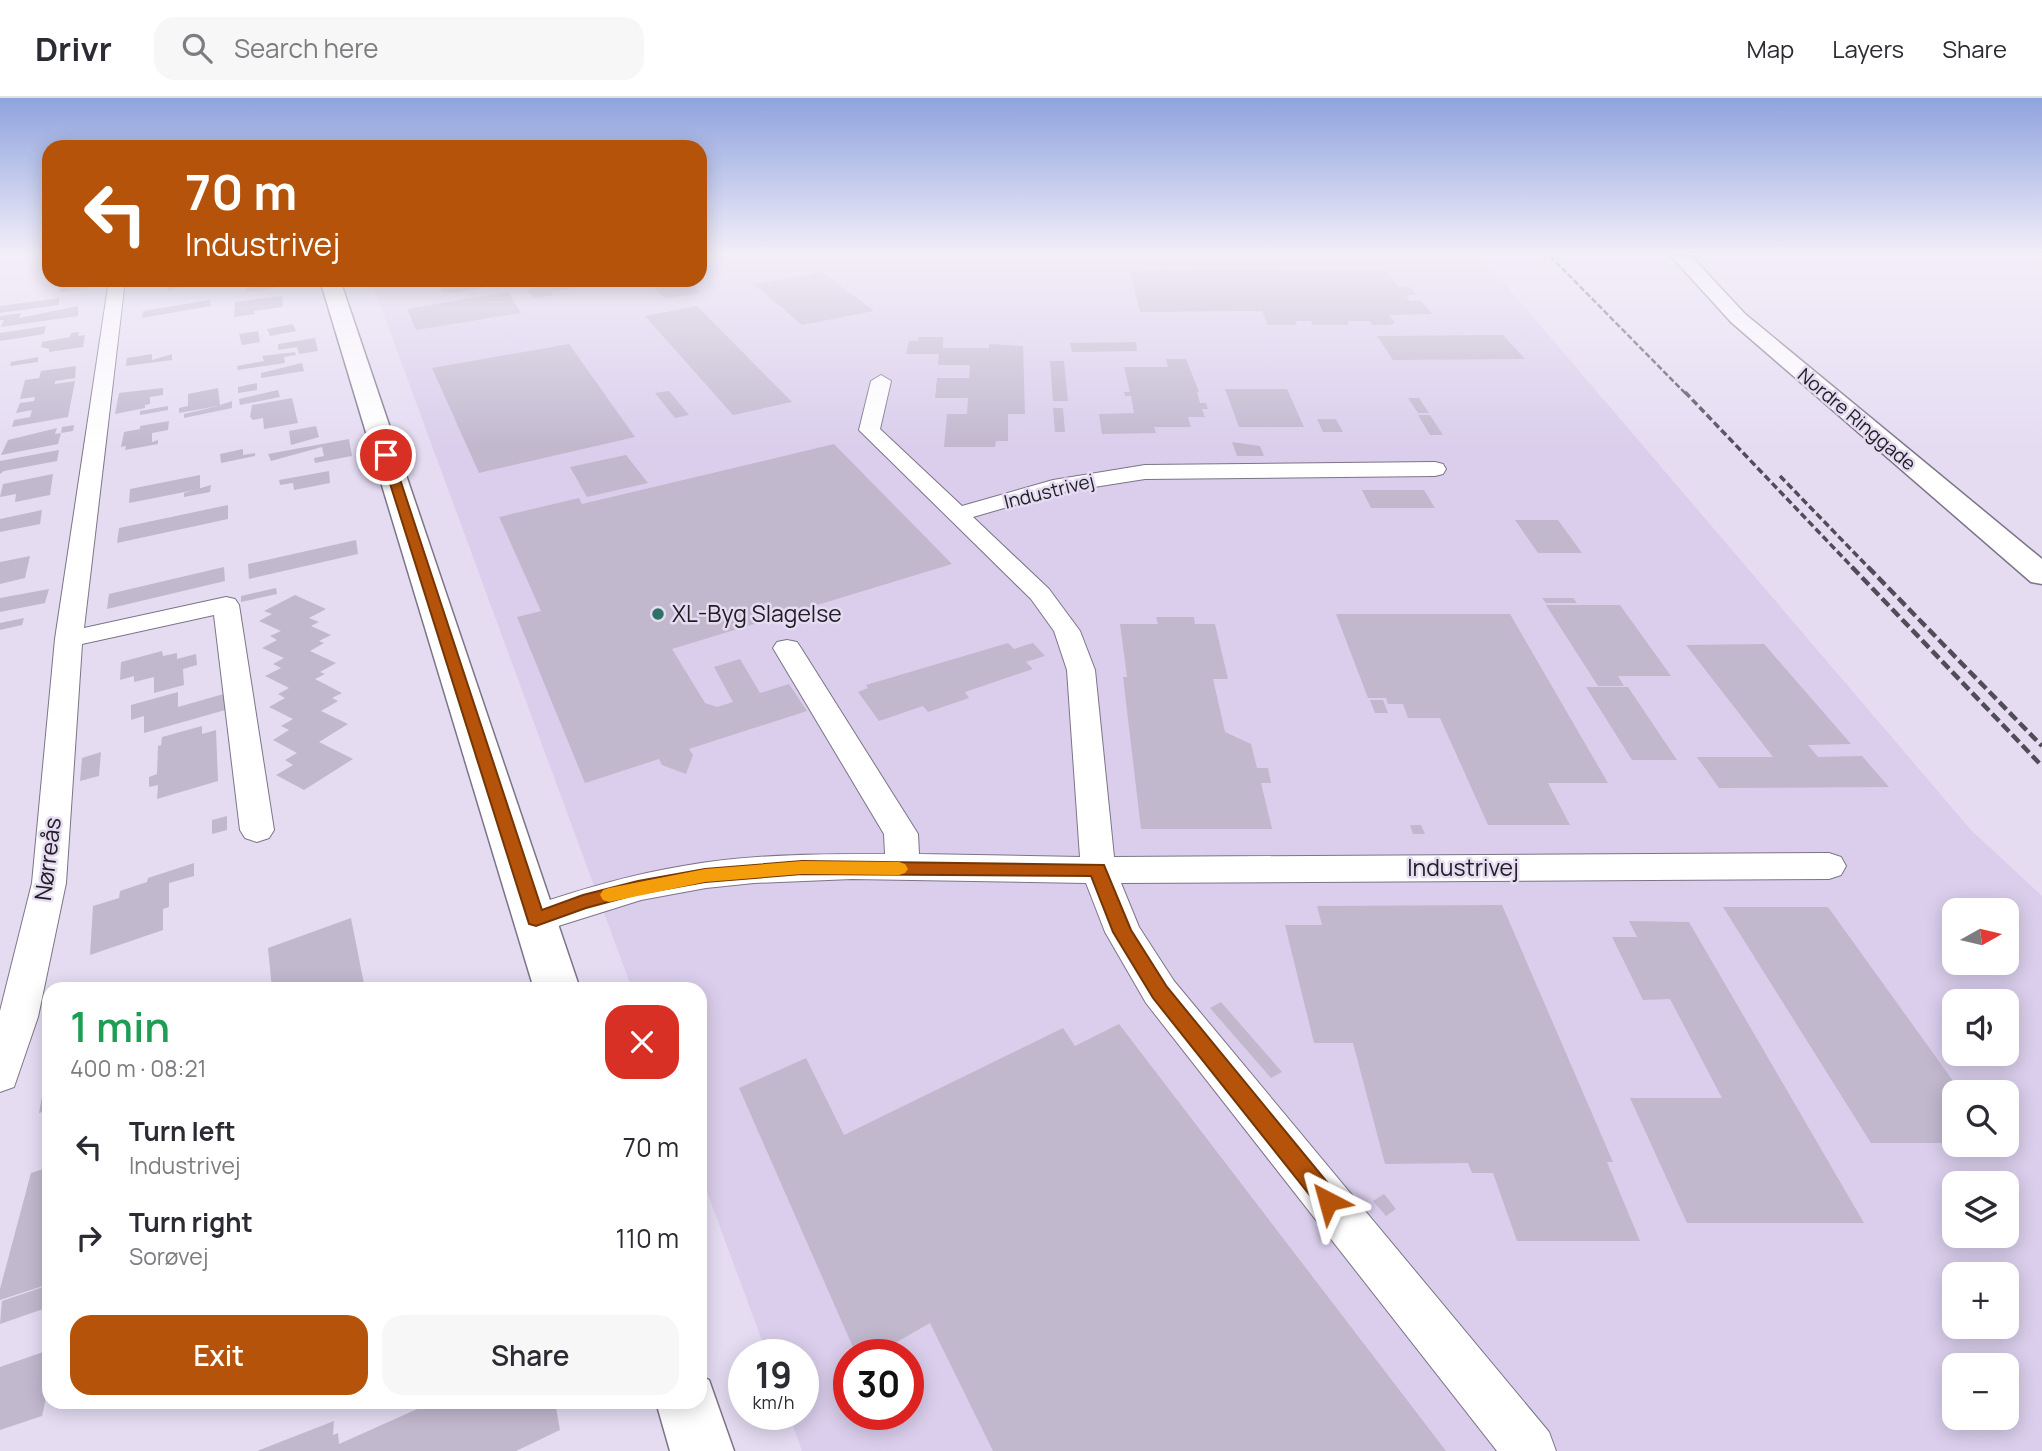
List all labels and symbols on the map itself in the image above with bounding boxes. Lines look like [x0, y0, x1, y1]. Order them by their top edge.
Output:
street label: Nordre Ringgade [1792, 362, 1922, 476]
pin [356, 425, 416, 485]
street label: Industrivej [1001, 467, 1097, 515]
place label: XL-Byg Slagelse [672, 597, 842, 629]
marker: XL-Byg Slagelse [650, 606, 666, 622]
street label: Nørreås [26, 815, 68, 902]
street label: Industrivej [1407, 851, 1519, 883]
north arrow [1942, 898, 2020, 975]
position arrow [1291, 1164, 1365, 1238]
speed limit sign: 30 [833, 1339, 924, 1430]

